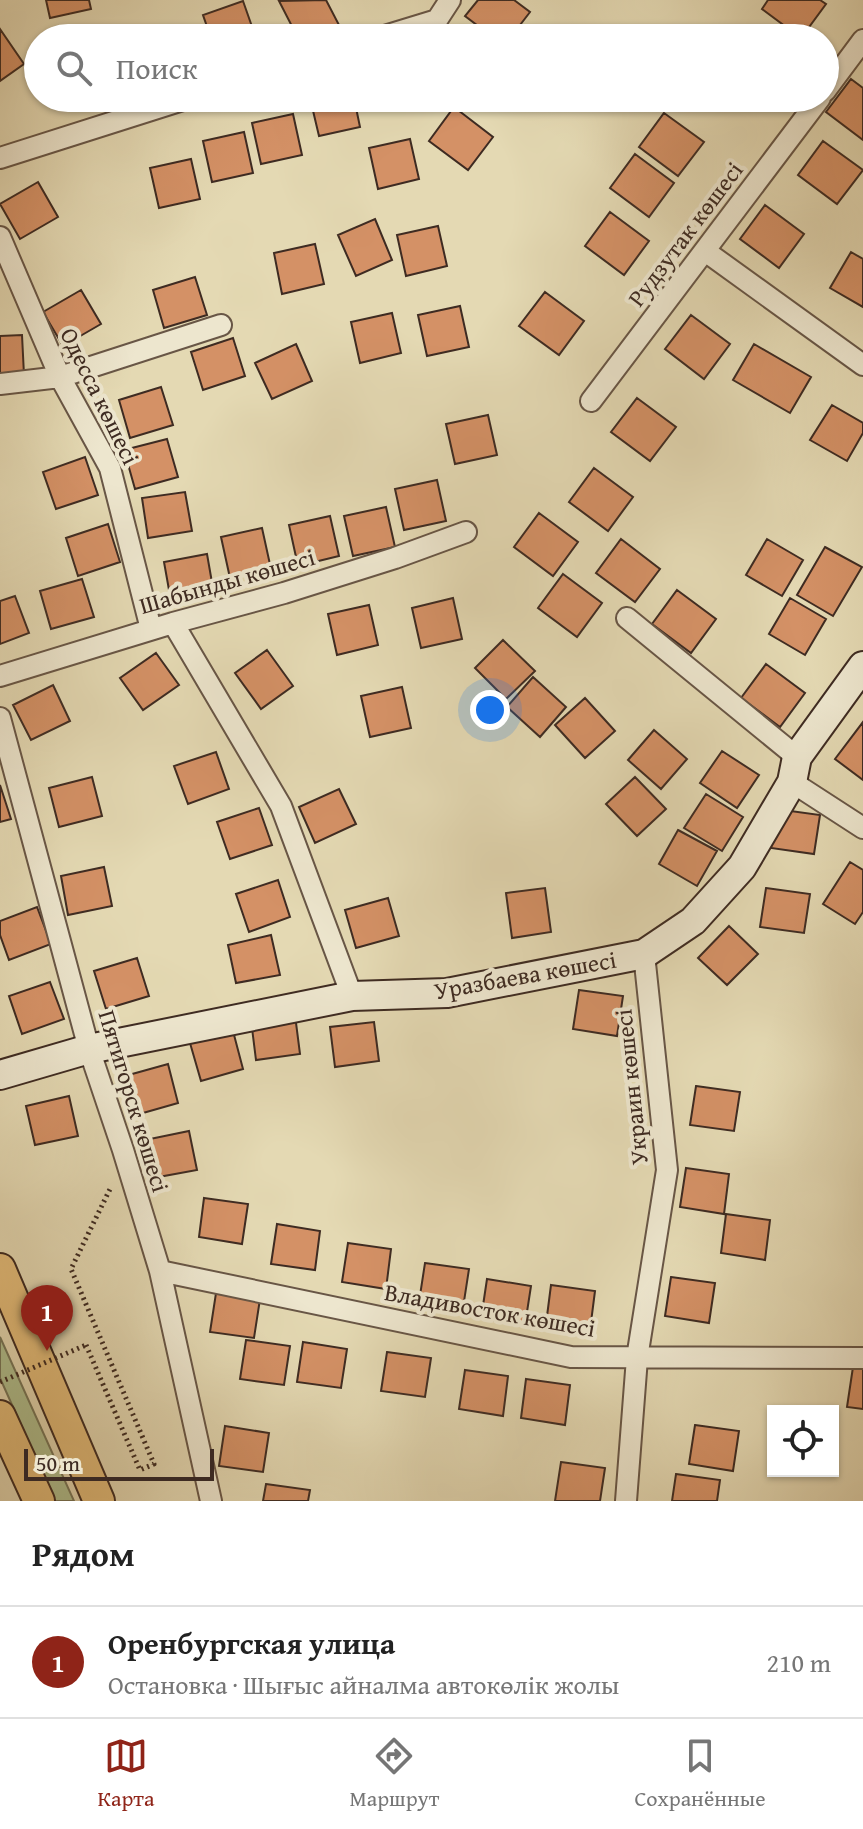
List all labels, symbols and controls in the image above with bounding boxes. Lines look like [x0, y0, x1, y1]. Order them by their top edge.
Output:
search box [24, 24, 839, 112]
icon: search [52, 46, 96, 90]
text: Поиск [116, 46, 198, 90]
street label: Рудзутак көшесі [619, 154, 751, 314]
street label: Одесса көшесі [52, 322, 148, 471]
street label: Шабынды көшесі [135, 539, 319, 623]
your location [470, 690, 510, 730]
street label: Уразбаева көшесі [431, 942, 619, 1008]
street label: Пятигорск көшесі [90, 1006, 178, 1197]
street label: Украин көшесі [605, 1007, 657, 1167]
street label: Владивосток көшесі [382, 1274, 598, 1346]
pin: 1 [21, 1285, 73, 1351]
map controls [767, 1405, 839, 1477]
button: locate [767, 1405, 839, 1477]
scale bar [24, 1445, 214, 1481]
text: 50 m [36, 1447, 80, 1479]
text: Рядом [32, 1529, 135, 1578]
text: Оренбургская улица [108, 1621, 396, 1665]
text: 1 [51, 1643, 65, 1682]
text: 210 m [766, 1643, 831, 1682]
text: Остановка · Шығыс айналма автокөлік жолы [108, 1665, 619, 1704]
tab: Карта [97, 1734, 154, 1814]
tab: Маршрут [349, 1734, 439, 1814]
tab: Сохранённые [634, 1734, 765, 1814]

